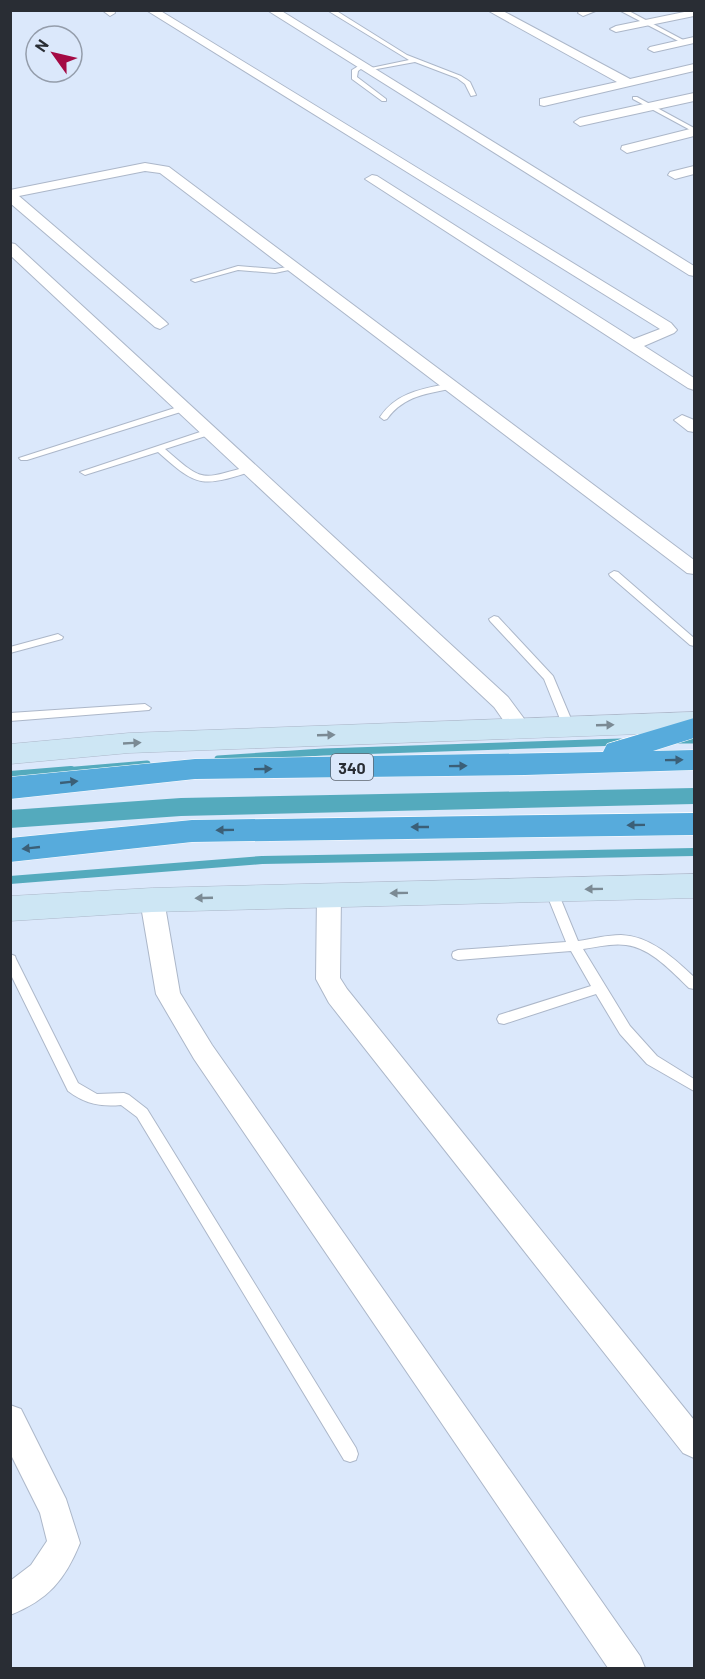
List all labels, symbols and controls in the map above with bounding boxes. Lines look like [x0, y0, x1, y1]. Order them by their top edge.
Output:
north arrow [24, 24, 84, 84]
text: N [30, 36, 52, 55]
one-way arrow [596, 720, 615, 729]
one-way arrow [317, 730, 336, 740]
one-way arrow [122, 738, 141, 747]
road number: 340 [331, 754, 373, 780]
one-way arrow [664, 756, 683, 765]
one-way arrow [449, 761, 468, 771]
one-way arrow [254, 764, 273, 773]
one-way arrow [59, 777, 78, 787]
one-way arrow [627, 820, 646, 830]
one-way arrow [411, 822, 430, 832]
one-way arrow [216, 825, 235, 835]
one-way arrow [21, 843, 40, 853]
one-way arrow [585, 884, 604, 893]
one-way arrow [390, 888, 409, 898]
one-way arrow [195, 894, 214, 903]

